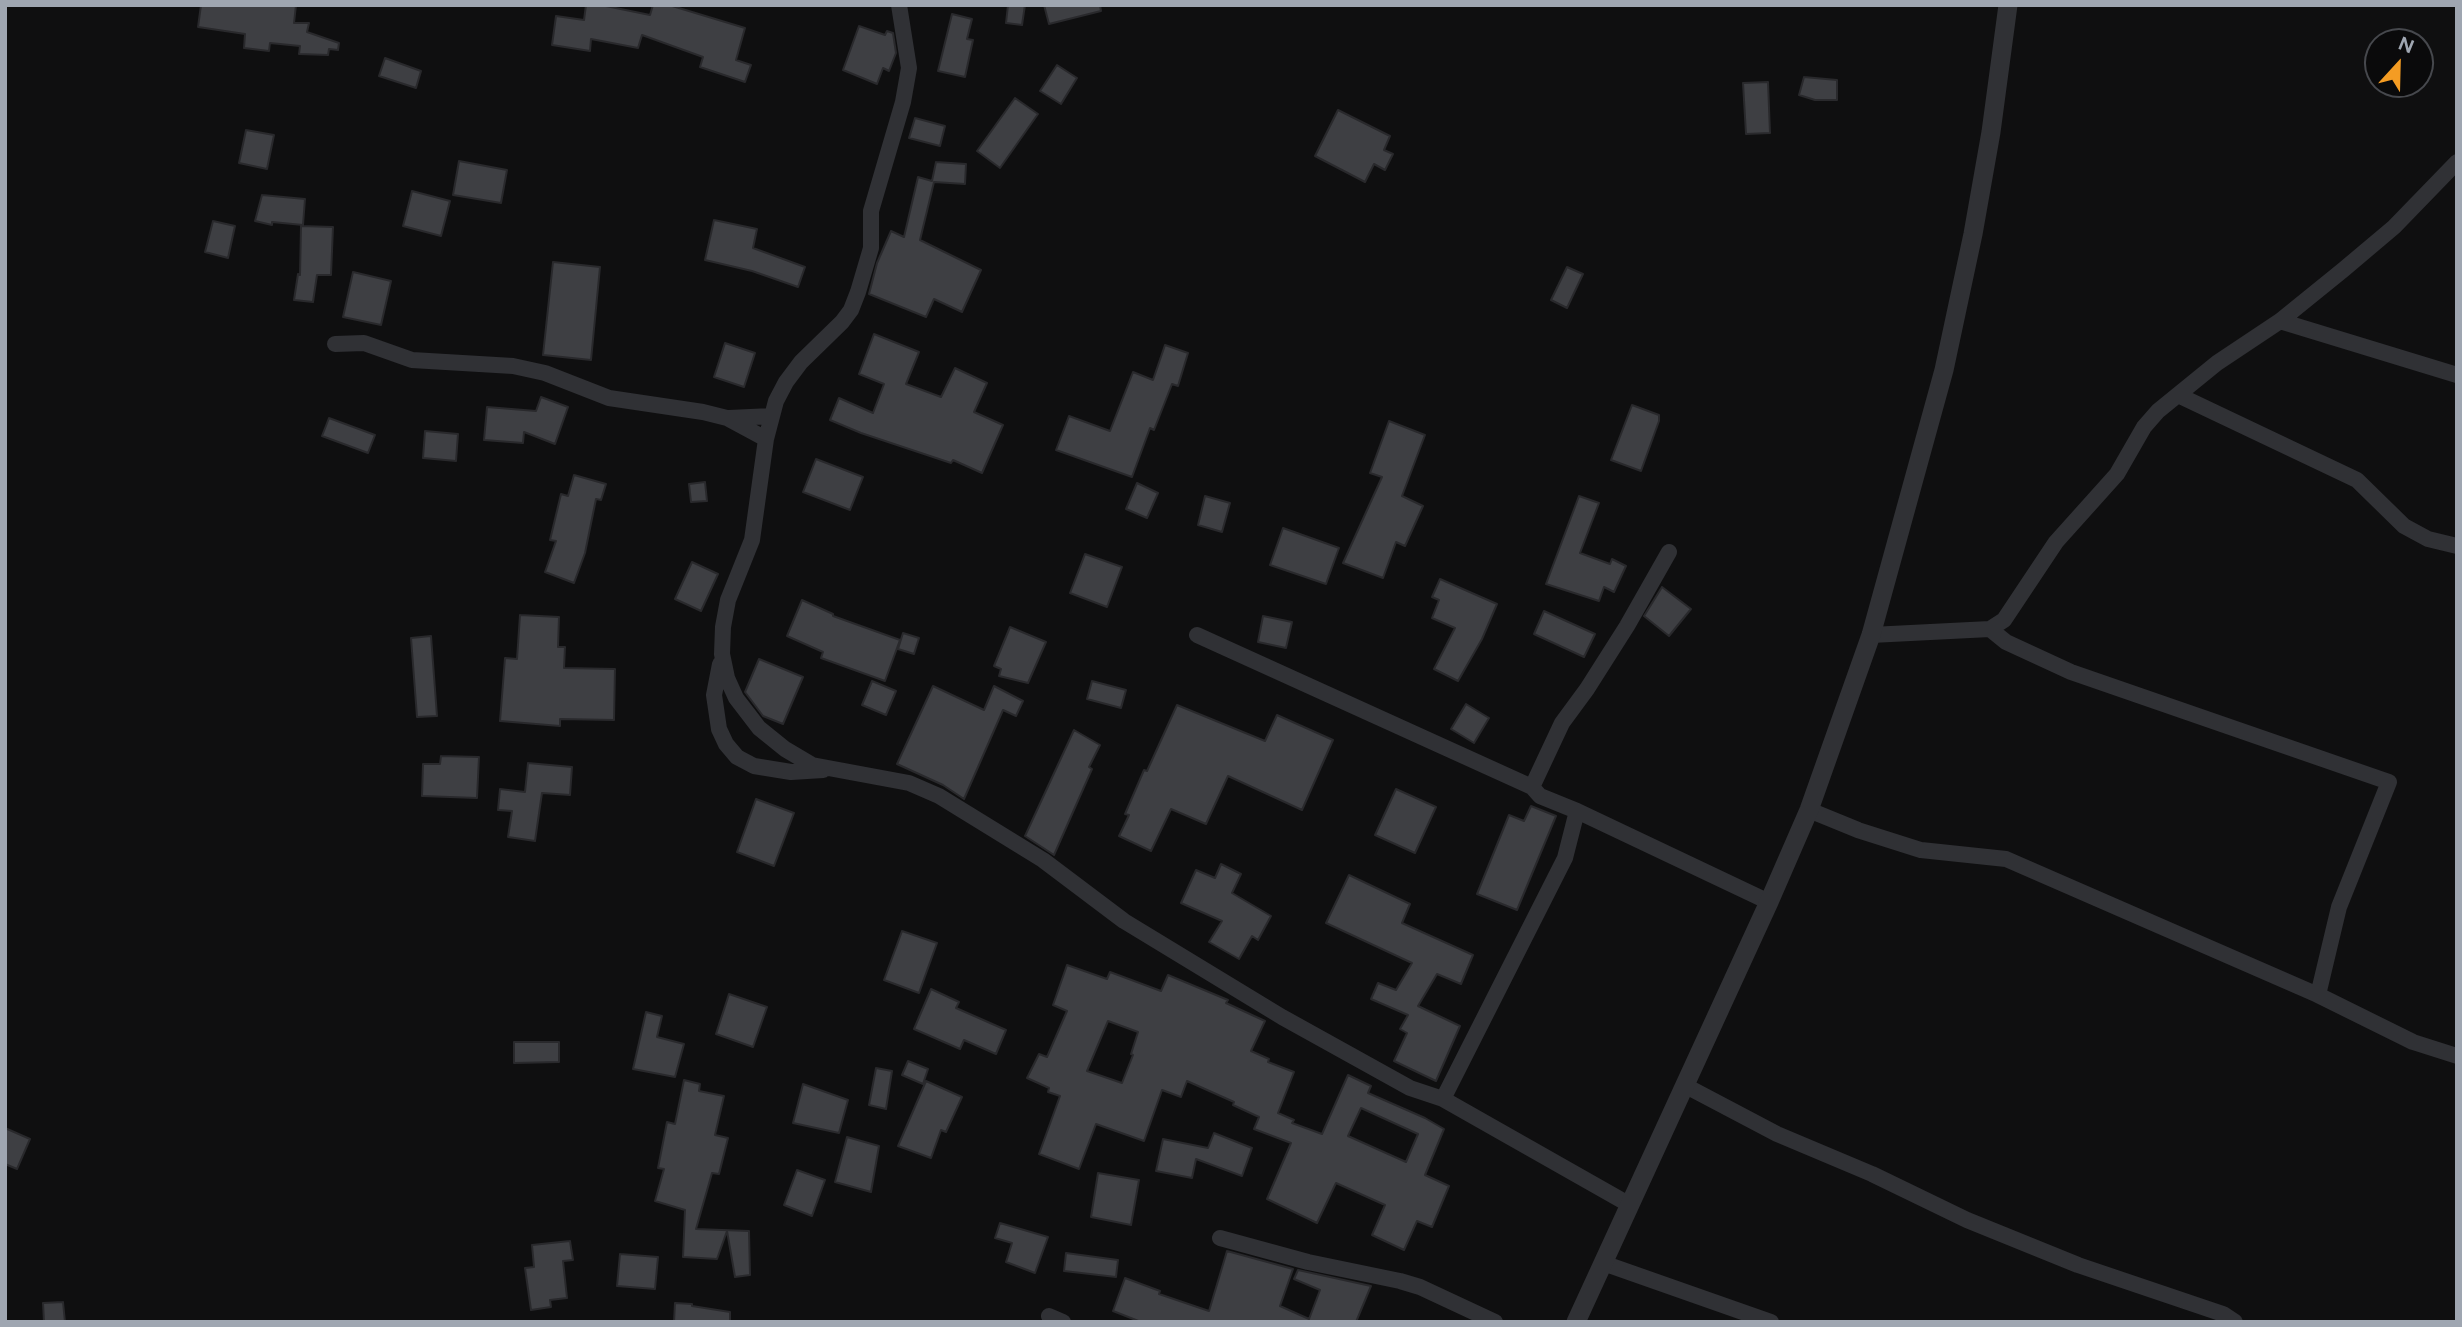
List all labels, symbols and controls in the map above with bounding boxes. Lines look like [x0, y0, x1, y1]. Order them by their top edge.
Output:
north arrow [2364, 28, 2434, 98]
text: N [2395, 32, 2417, 58]

